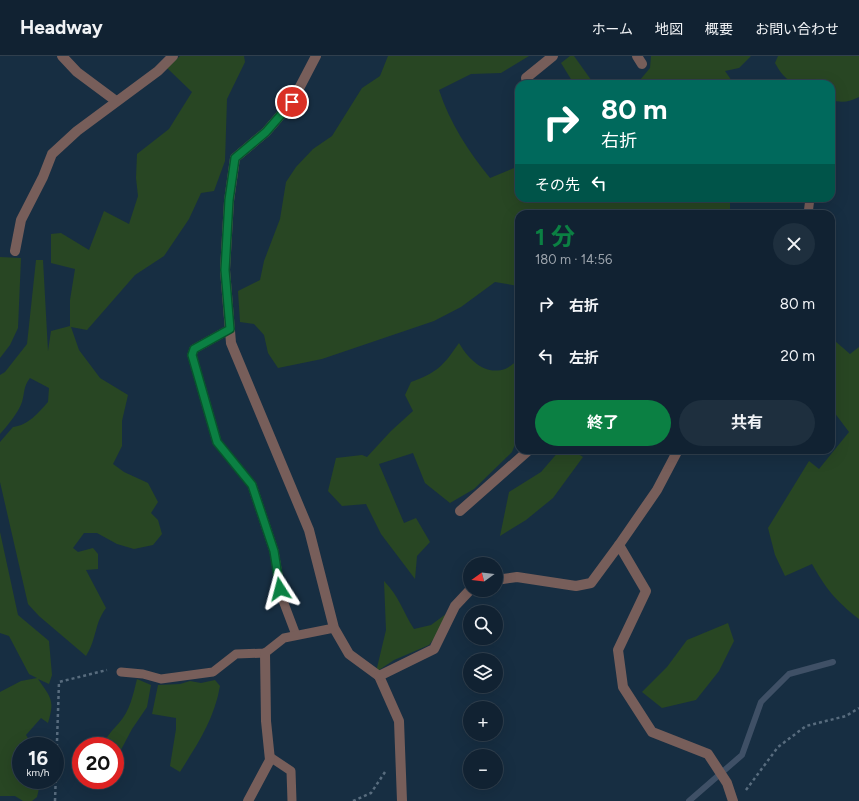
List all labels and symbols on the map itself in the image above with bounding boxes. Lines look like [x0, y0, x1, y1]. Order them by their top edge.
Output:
pin [275, 85, 309, 119]
north arrow [463, 557, 503, 597]
position arrow [259, 568, 301, 610]
speed limit sign: 20 [72, 737, 124, 789]

